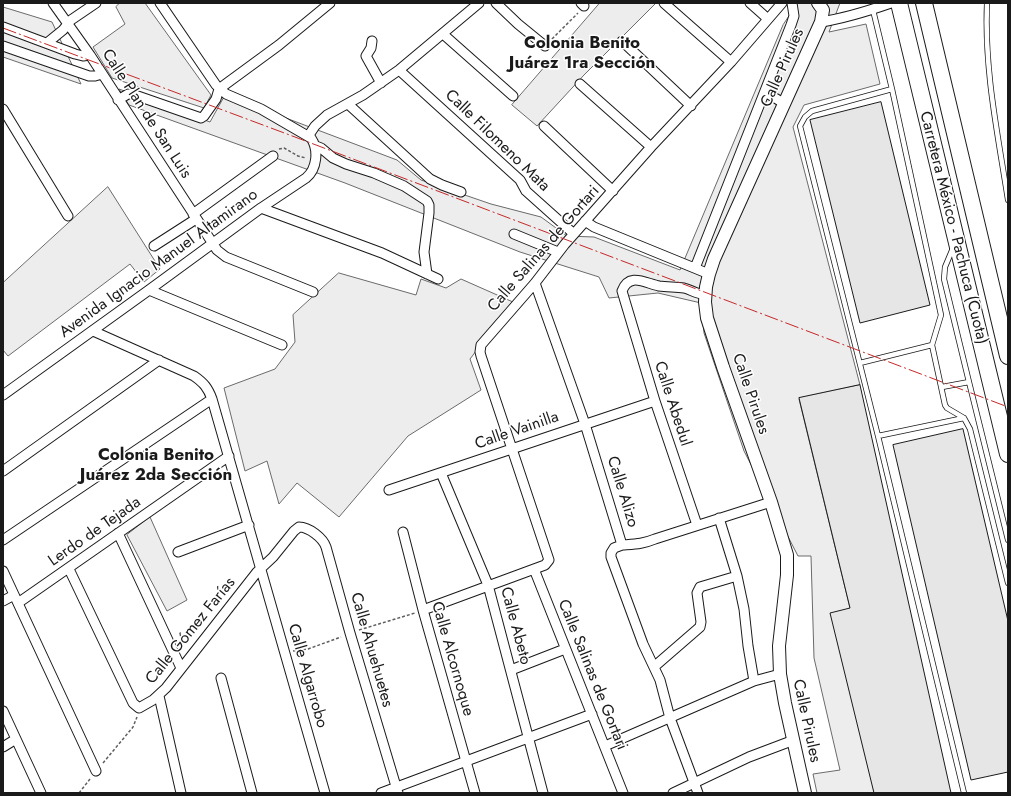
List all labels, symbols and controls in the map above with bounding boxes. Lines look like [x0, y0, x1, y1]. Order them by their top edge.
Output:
street label: Calle Pirules [757, 26, 809, 110]
district label: Colonia Benito Juárez 1ra Sección [509, 34, 655, 74]
street label: Calle Plan de San Luis [97, 46, 195, 182]
street label: Calle Filomeno Mata [441, 86, 553, 196]
street label: Carretera México - Pachuca (Cuota) [915, 110, 991, 346]
street label: Calle Salinas de Gortari [484, 182, 604, 316]
street label: Avenida Ignacio Manuel Altamirano [56, 186, 262, 342]
street label: Calle Pirules [727, 351, 773, 437]
street label: Calle Abedul [649, 359, 695, 449]
street label: Calle Vainilla [473, 408, 561, 454]
district label: Colonia Benito Juárez 2da Sección [80, 446, 232, 486]
street label: Calle Alizo [602, 454, 642, 530]
street label: Lerdo de Tejada [45, 493, 145, 571]
street label: Calle Gómez Farías [142, 574, 240, 688]
street label: Calle Abeto [495, 585, 535, 667]
street label: Calle Ahuehuetes [345, 591, 397, 709]
street label: Calle Salinas de Gortari [553, 597, 631, 753]
street label: Calle Alcornoque [427, 600, 477, 718]
street label: Calle Algarrobo [283, 622, 331, 730]
street label: Calle Pirules [788, 678, 824, 764]

